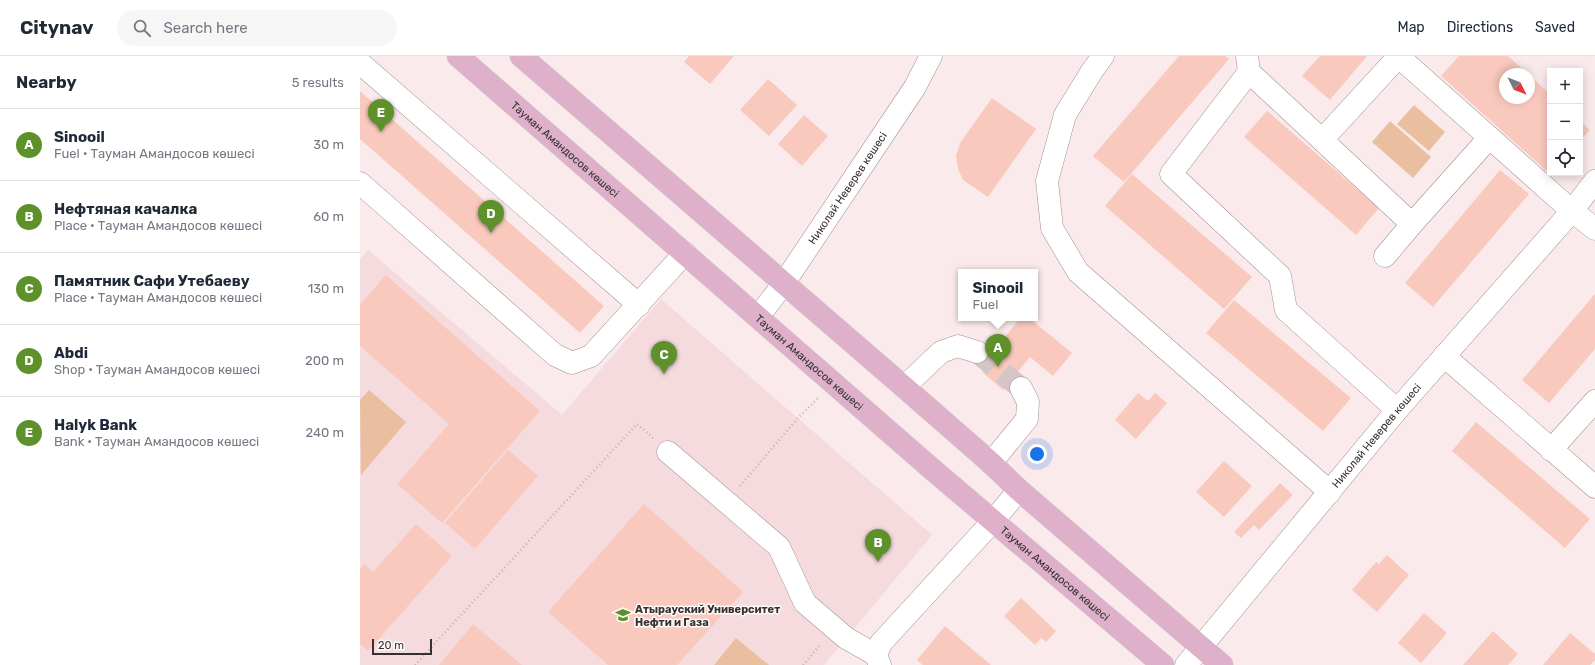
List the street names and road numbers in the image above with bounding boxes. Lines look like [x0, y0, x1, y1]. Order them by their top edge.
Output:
street label: Тауман Амандосов көшесі [508, 99, 622, 200]
street label: Николай Неверев көшесі [805, 130, 890, 247]
street label: Тауман Амандосов көшесі [753, 312, 866, 413]
street label: Николай Неверев көшесі [1329, 381, 1424, 490]
street label: Тауман Амандосов көшесі [998, 523, 1112, 623]

